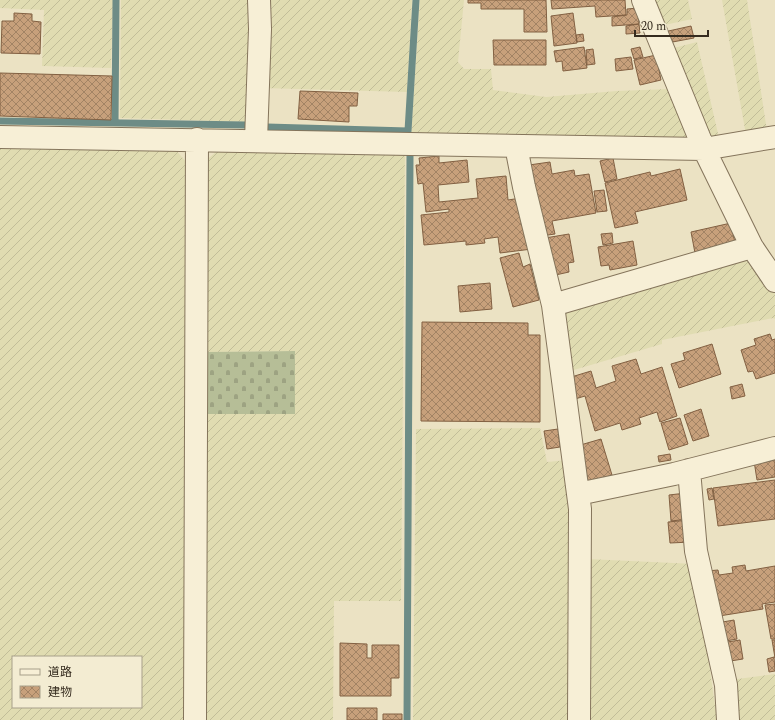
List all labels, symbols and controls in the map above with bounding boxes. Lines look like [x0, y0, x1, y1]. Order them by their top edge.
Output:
scale bar [635, 12, 708, 38]
text: 20 m [641, 17, 666, 36]
legend [12, 656, 142, 708]
text: 道路 [48, 663, 72, 682]
text: 建物 [48, 683, 72, 702]

